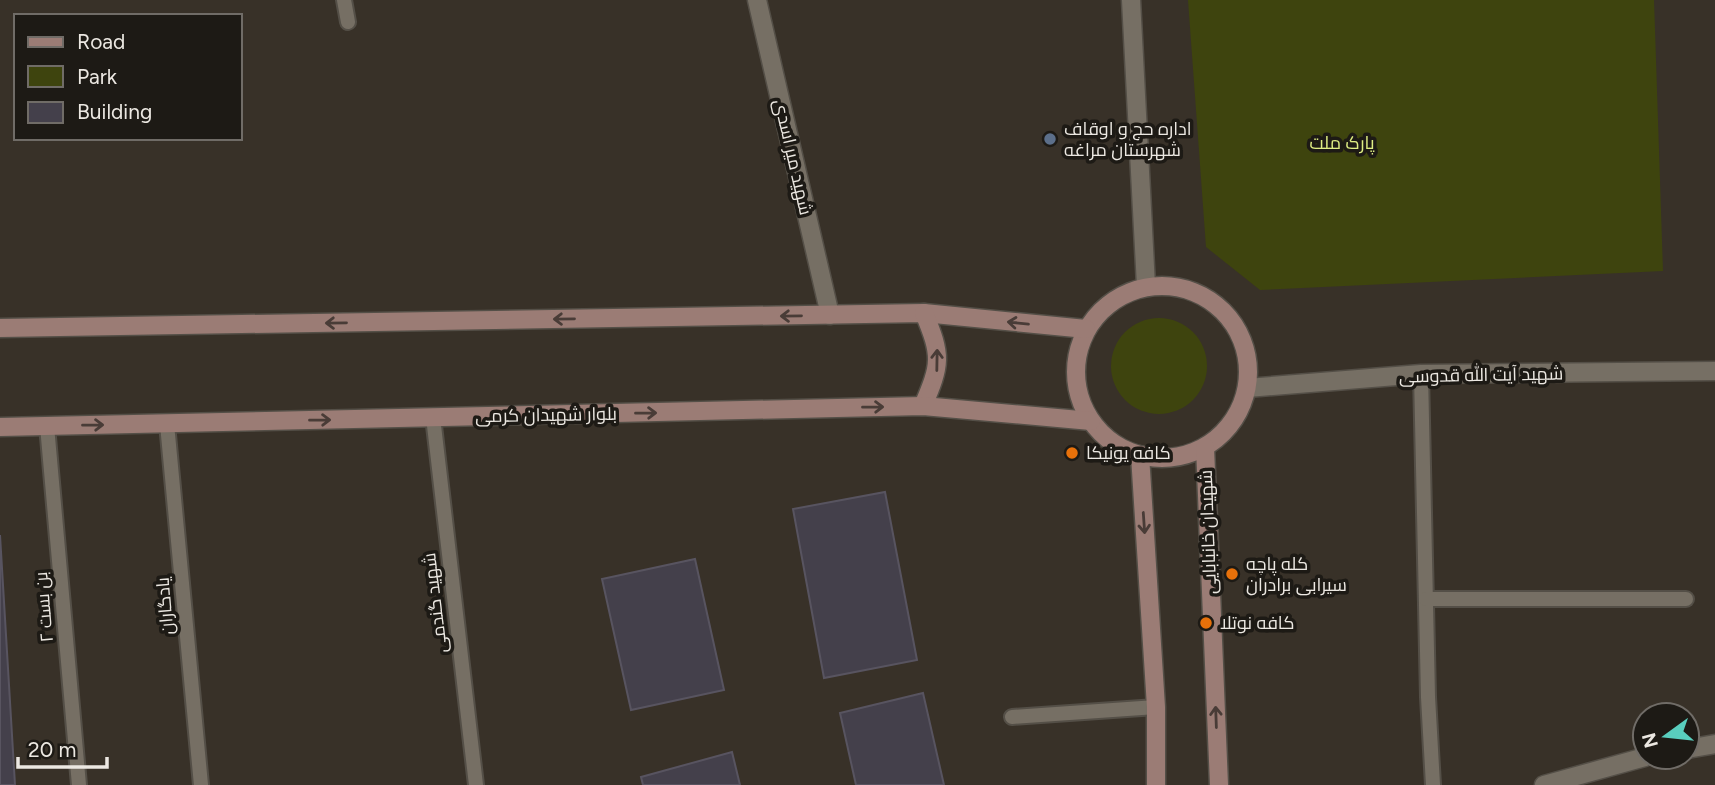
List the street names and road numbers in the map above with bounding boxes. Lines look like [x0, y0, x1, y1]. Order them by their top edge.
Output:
street label: شهید میر اسدی [769, 97, 817, 217]
street label: شهید آیت الله قدوسی [1399, 362, 1563, 387]
street label: بلوار شهیدان کرمی [475, 403, 617, 427]
street label: شهیدان خانبابایی [1195, 469, 1221, 595]
street label: شهید گندمی [418, 552, 452, 654]
street label: بن بست ۲ [30, 571, 58, 643]
street label: یادگاران [152, 576, 178, 636]

